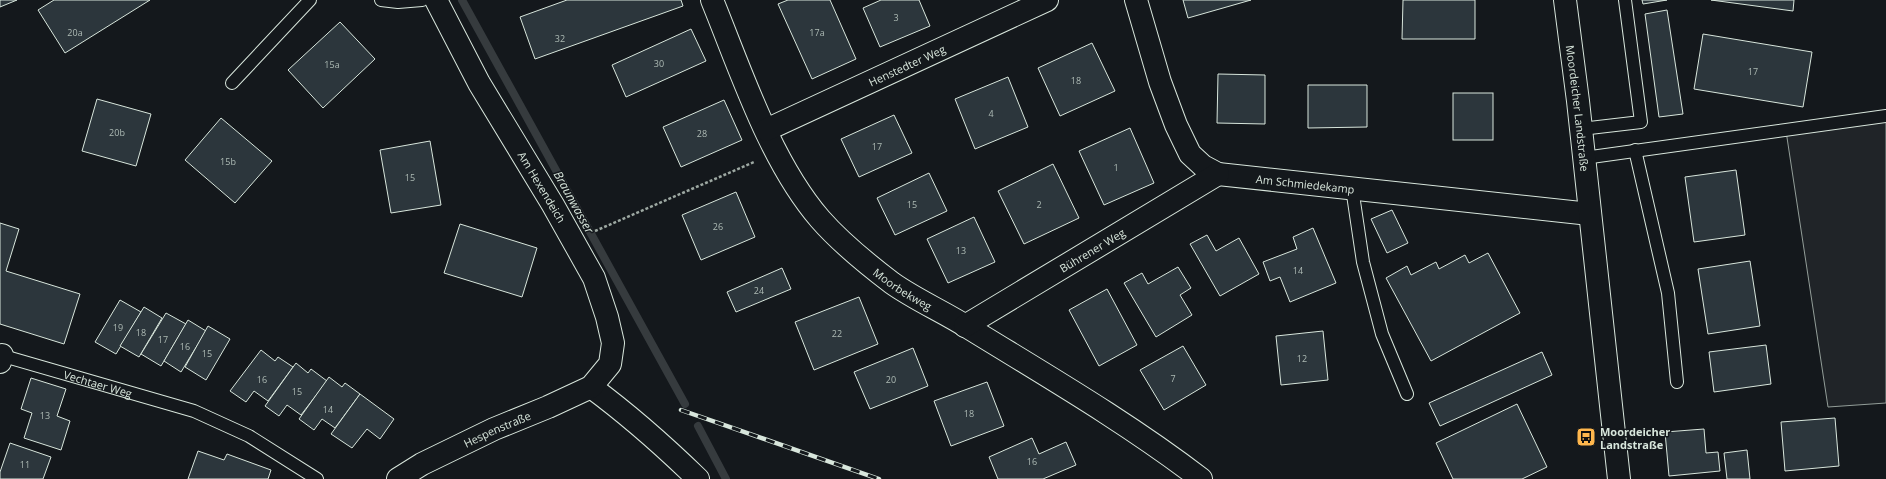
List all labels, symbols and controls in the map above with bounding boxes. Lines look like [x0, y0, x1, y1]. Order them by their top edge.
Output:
house number: 3 [893, 11, 899, 24]
house number: 20a [67, 26, 83, 39]
house number: 17a [809, 26, 825, 39]
house number: 32 [555, 32, 565, 45]
street label: Henstedter Weg [866, 41, 947, 89]
street label: Moordeicher Landstraße [1563, 44, 1593, 172]
house number: 30 [654, 57, 664, 70]
house number: 15a [324, 58, 340, 71]
house number: 17 [1748, 65, 1758, 78]
house number: 18 [1071, 74, 1081, 87]
house number: 4 [988, 107, 994, 120]
house number: 20b [109, 126, 125, 139]
house number: 28 [697, 127, 707, 140]
house number: 17 [872, 140, 882, 153]
street label: Am Hexendeich [515, 149, 569, 225]
house number: 15b [220, 155, 236, 168]
house number: 1 [1113, 161, 1119, 174]
water label: Braunwasser [550, 168, 599, 237]
house number: 15 [405, 171, 415, 184]
street label: Am Schmiedekamp [1255, 171, 1356, 196]
house number: 15 [907, 198, 917, 211]
house number: 2 [1036, 198, 1042, 211]
house number: 26 [713, 220, 723, 233]
street label: Bührener Weg [1056, 224, 1127, 275]
house number: 13 [956, 244, 966, 257]
street label: Moorbekweg [871, 264, 935, 313]
house number: 14 [1293, 264, 1303, 277]
house number: 24 [754, 284, 764, 297]
house number: 19 [113, 321, 123, 334]
house number: 18 [136, 326, 146, 339]
house number: 22 [832, 327, 842, 340]
house number: 17 [158, 333, 168, 346]
house number: 16 [180, 340, 190, 353]
house number: 15 [202, 347, 212, 360]
house number: 12 [1297, 352, 1307, 365]
street label: Vechtaer Weg [62, 366, 134, 400]
house number: 7 [1170, 372, 1176, 385]
house number: 16 [257, 373, 267, 386]
house number: 20 [886, 373, 896, 386]
house number: 15 [292, 385, 302, 398]
house number: 14 [323, 403, 333, 416]
street label: Hespenstraße [461, 407, 533, 450]
house number: 18 [964, 407, 974, 420]
house number: 13 [40, 409, 50, 422]
place label: Moordeicher Landstraße [1600, 424, 1670, 452]
bus stop icon: Moordeicher Landstraße [1575, 426, 1597, 448]
house number: 16 [1027, 455, 1037, 468]
house number: 11 [20, 458, 30, 471]

